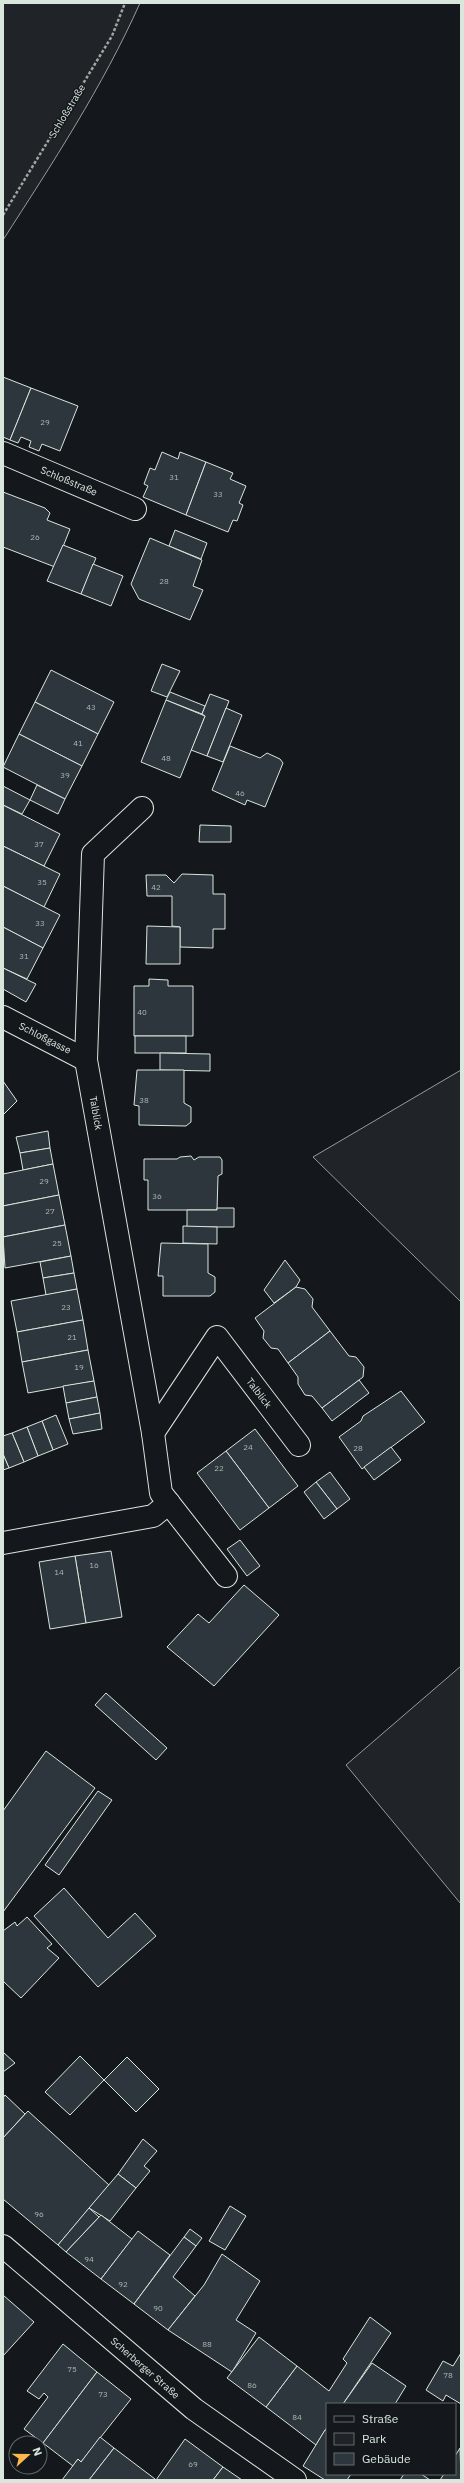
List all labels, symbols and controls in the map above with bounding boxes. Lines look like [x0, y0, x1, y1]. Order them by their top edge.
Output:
street label: Schloßstraße [46, 81, 88, 140]
house number: 29 [40, 417, 50, 427]
street label: Schloßstraße [39, 463, 100, 499]
house number: 31 [169, 472, 179, 482]
house number: 33 [213, 489, 223, 499]
house number: 26 [30, 532, 40, 542]
house number: 28 [159, 576, 169, 586]
house number: 43 [86, 702, 96, 712]
house number: 41 [73, 738, 83, 748]
house number: 48 [161, 753, 171, 763]
house number: 39 [60, 770, 70, 780]
house number: 46 [235, 788, 245, 798]
house number: 37 [34, 839, 44, 849]
house number: 35 [37, 877, 47, 887]
house number: 42 [151, 882, 161, 892]
house number: 33 [35, 918, 45, 928]
house number: 31 [19, 951, 29, 961]
house number: 40 [137, 1007, 147, 1017]
street label: Schloßgasse [17, 1019, 74, 1057]
street label: Talblick [87, 1095, 106, 1132]
house number: 38 [139, 1095, 149, 1105]
house number: 29 [39, 1176, 49, 1186]
house number: 36 [152, 1191, 162, 1201]
house number: 27 [45, 1206, 55, 1216]
house number: 25 [52, 1238, 62, 1248]
house number: 23 [61, 1302, 71, 1312]
house number: 21 [67, 1332, 77, 1342]
house number: 19 [74, 1362, 84, 1372]
street label: Talblick [243, 1375, 275, 1411]
house number: 24 [243, 1442, 253, 1452]
house number: 28 [353, 1443, 363, 1453]
house number: 22 [214, 1463, 224, 1473]
house number: 16 [89, 1560, 99, 1570]
house number: 14 [54, 1567, 64, 1577]
house number: 96 [34, 2209, 44, 2219]
house number: 94 [84, 2254, 94, 2264]
house number: 92 [118, 2279, 128, 2289]
house number: 90 [153, 2303, 163, 2313]
street label: Scherberger Straße [108, 2334, 183, 2402]
house number: 88 [202, 2339, 212, 2349]
house number: 75 [67, 2364, 77, 2374]
house number: 78 [443, 2370, 453, 2380]
house number: 86 [247, 2380, 257, 2390]
house number: 73 [98, 2389, 108, 2399]
legend [326, 2403, 456, 2475]
text: Straße [362, 2411, 399, 2426]
house number: 84 [292, 2412, 302, 2422]
text: Park [362, 2431, 387, 2446]
north arrow [8, 2435, 48, 2475]
text: N [29, 2445, 45, 2458]
text: Gebäude [362, 2451, 411, 2466]
house number: 69 [188, 2459, 198, 2469]

